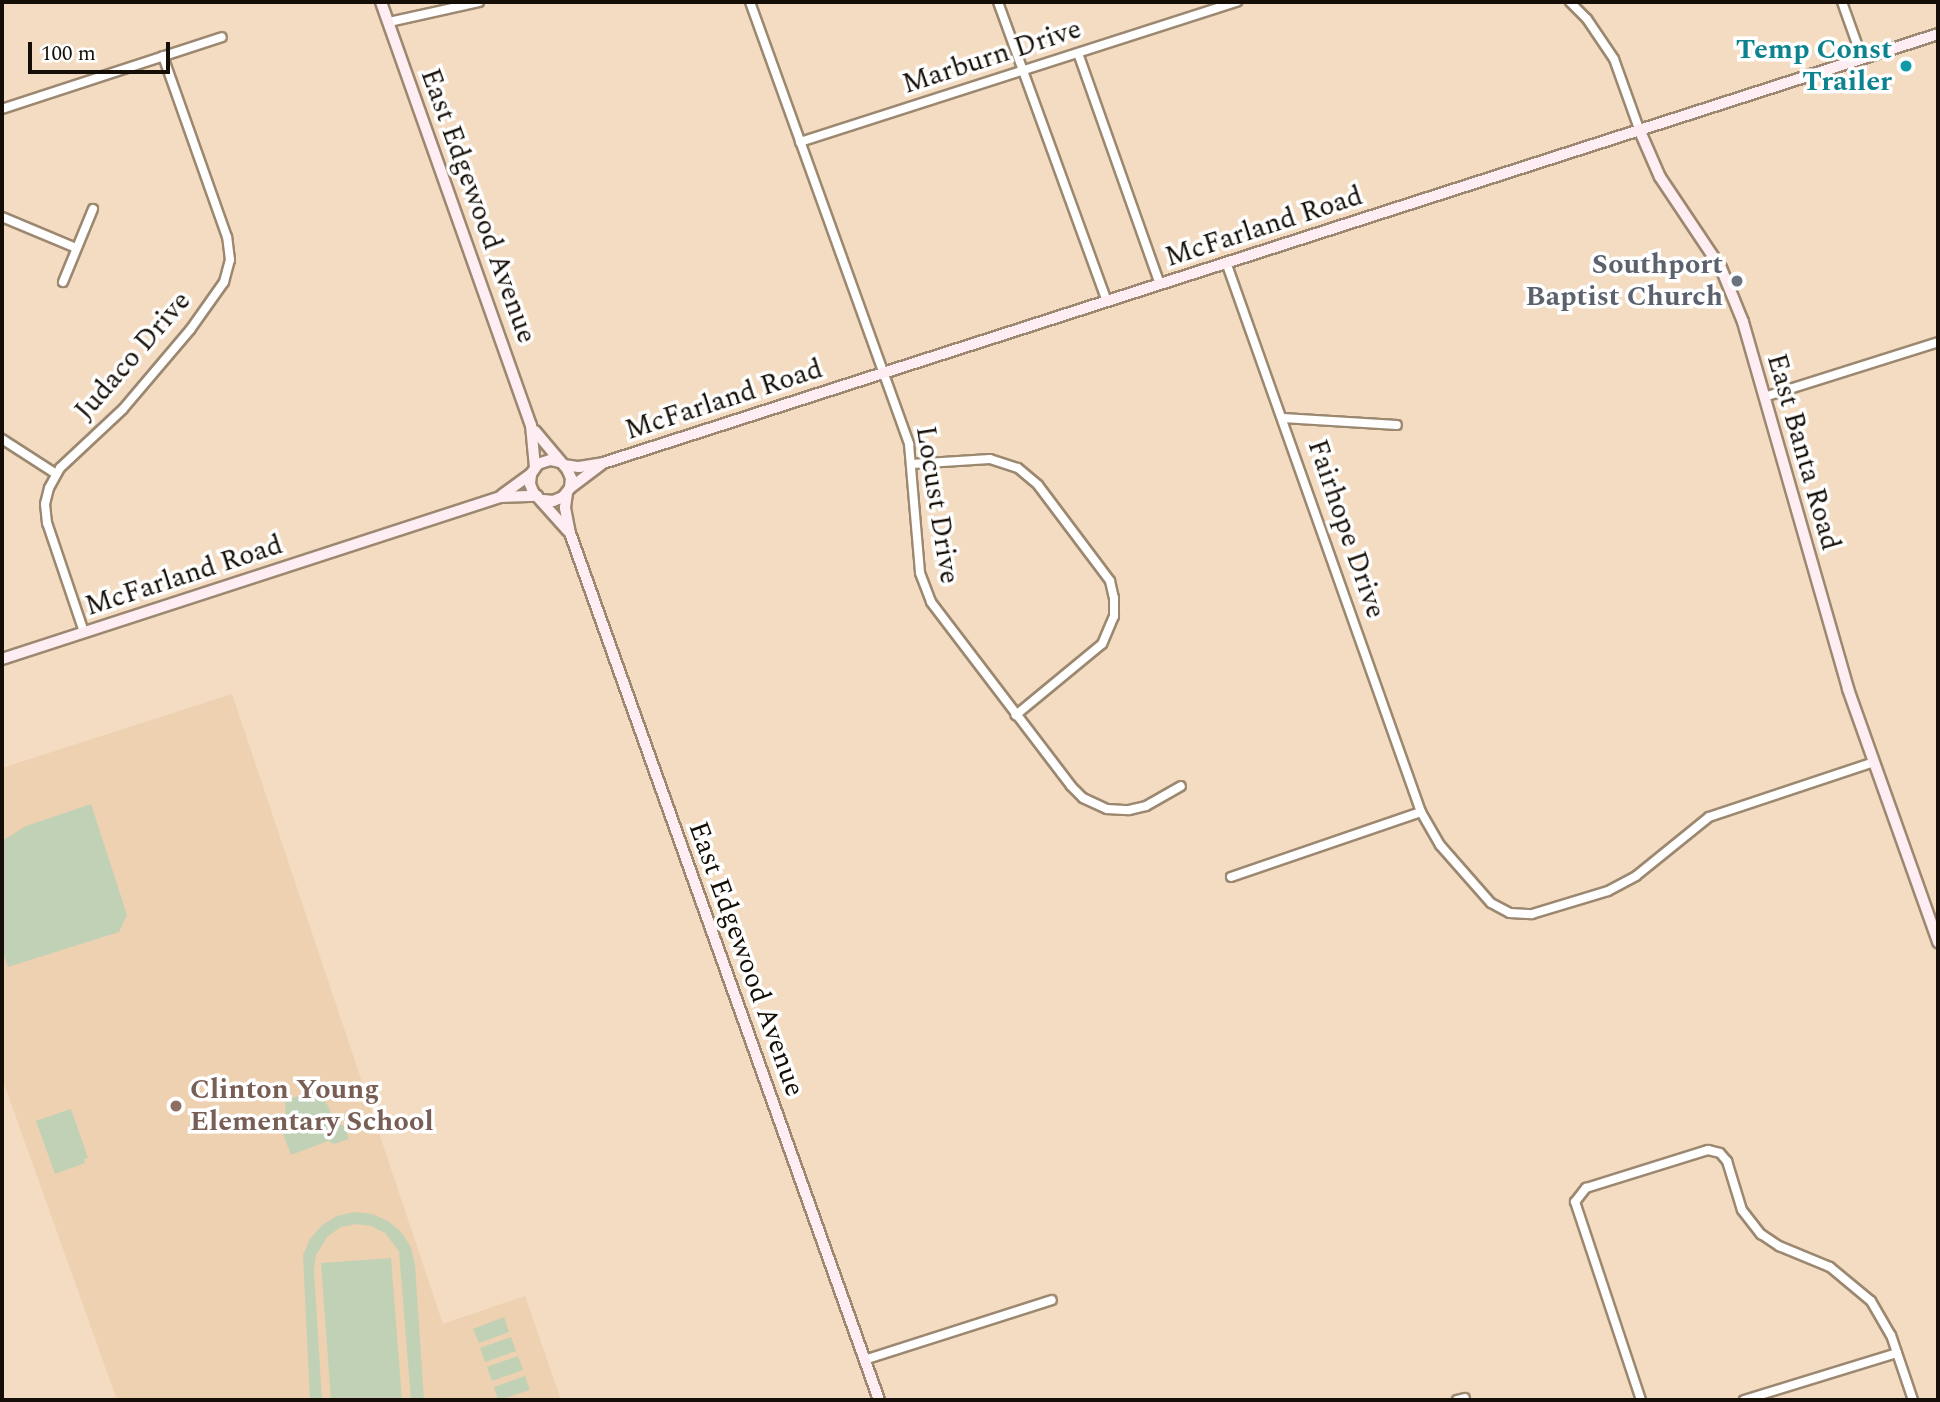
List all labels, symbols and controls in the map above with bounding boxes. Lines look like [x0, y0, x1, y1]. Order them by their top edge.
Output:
street label: Marburn Drive [898, 12, 1086, 102]
scale bar [32, 28, 173, 72]
place label: Temp Const Trailer [1736, 33, 1892, 99]
text: 100 m [41, 38, 96, 70]
marker: Temp Const Trailer [1898, 58, 1914, 74]
street label: East Edgewood Avenue [413, 64, 543, 348]
street label: McFarland Road [1161, 179, 1367, 275]
place label: Southport Baptist Church [1526, 248, 1723, 314]
marker: Southport Baptist Church [1729, 273, 1745, 289]
street label: Judaco Drive [68, 285, 198, 427]
street label: East Banta Road [1759, 350, 1847, 554]
street label: McFarland Road [621, 352, 827, 448]
street label: Locust Drive [908, 424, 966, 586]
street label: Fairhope Drive [1300, 435, 1392, 623]
street label: McFarland Road [81, 528, 287, 624]
street label: East Edgewood Avenue [681, 817, 811, 1101]
place label: Clinton Young Elementary School [190, 1073, 434, 1139]
marker: Clinton Young Elementary School [168, 1098, 184, 1114]

